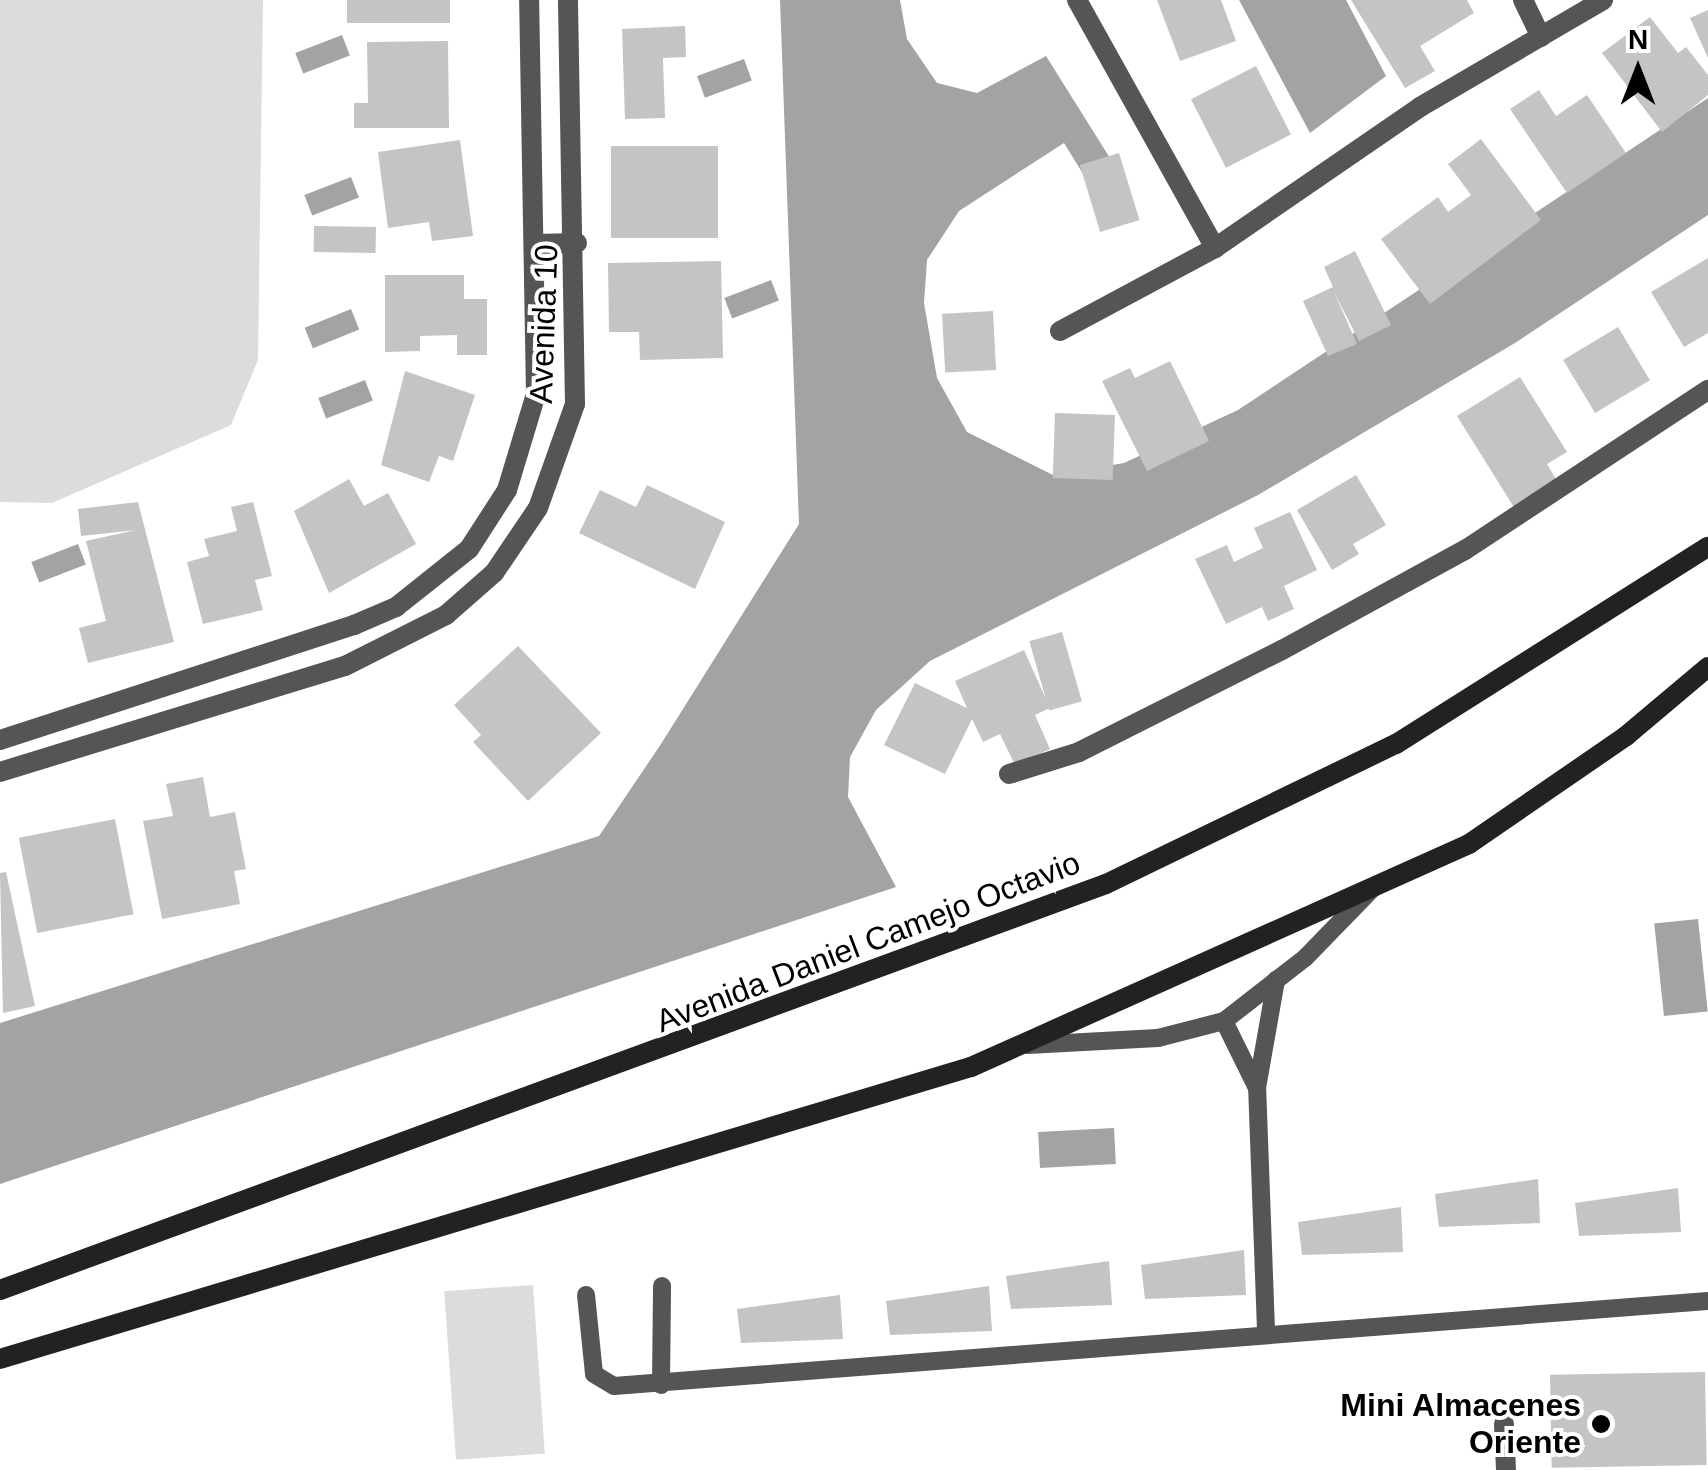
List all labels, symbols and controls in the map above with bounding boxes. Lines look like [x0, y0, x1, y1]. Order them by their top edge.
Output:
north arrow [1588, 20, 1688, 120]
text: N [1628, 24, 1648, 55]
street label: Avenida 10 [522, 244, 566, 404]
street label: Avenida Daniel Camejo Octavio [651, 843, 1085, 1041]
place label: Mini Almacenes Oriente [1339, 1387, 1581, 1462]
marker: Mini Almacenes Oriente [1590, 1413, 1612, 1435]

